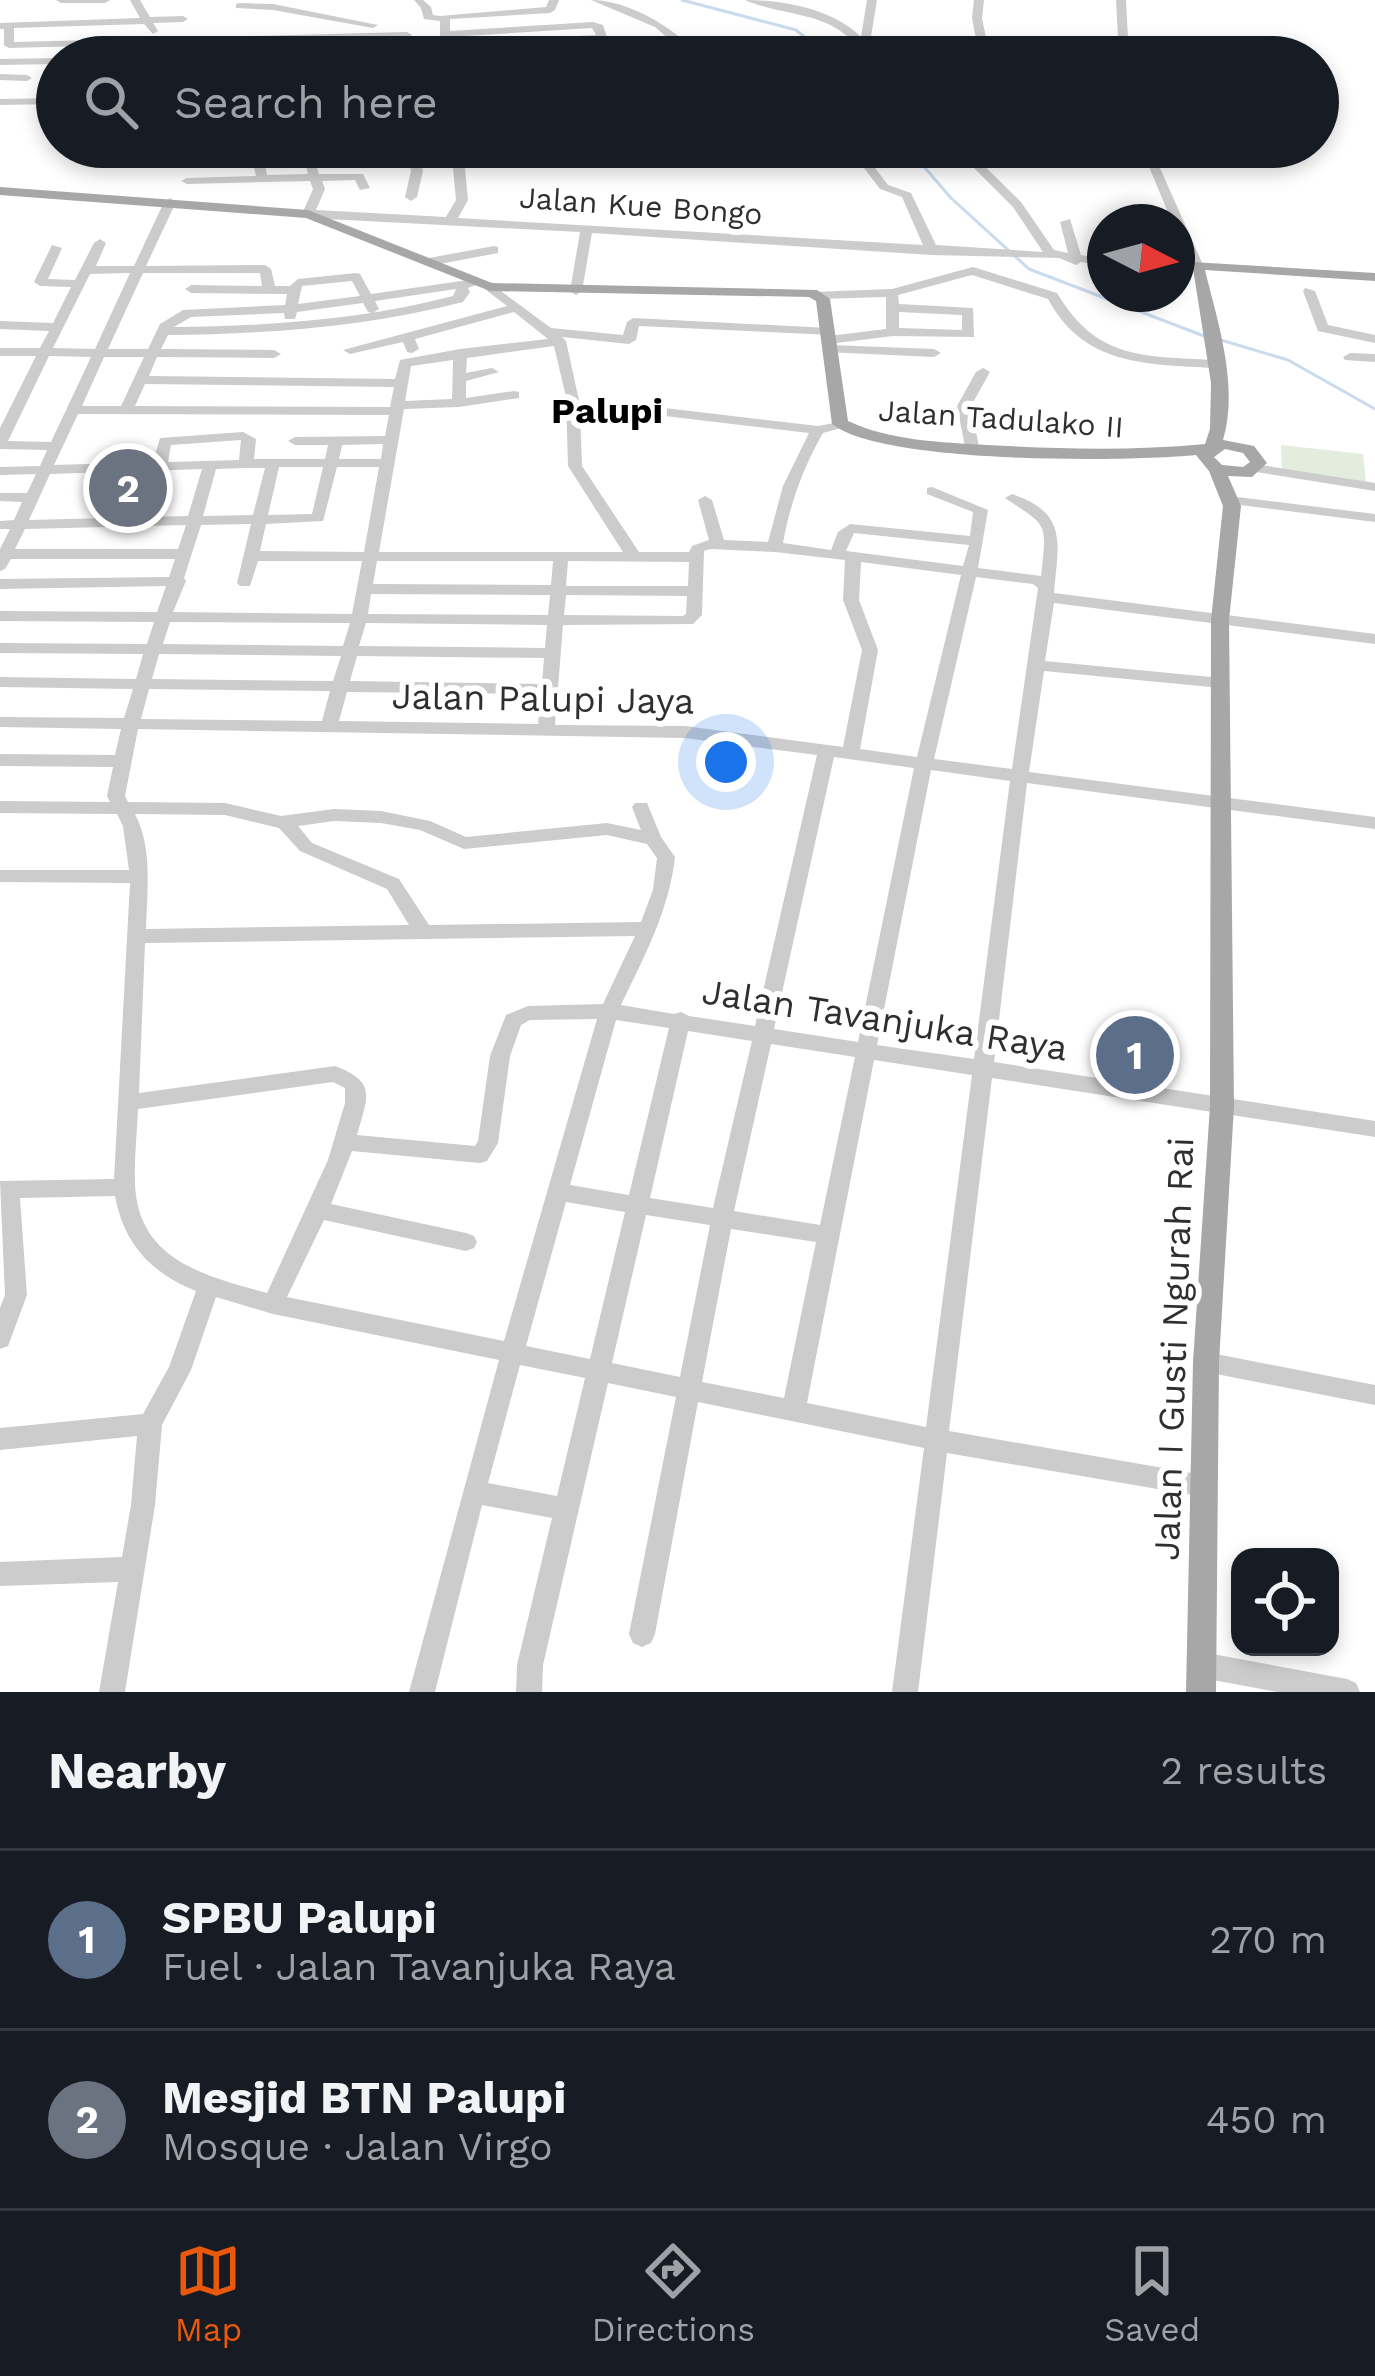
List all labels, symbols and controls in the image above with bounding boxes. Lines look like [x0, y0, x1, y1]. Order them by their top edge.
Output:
search box [36, 36, 1339, 168]
icon: search [78, 69, 144, 135]
text: Search here [174, 76, 438, 129]
street label: Jalan Kue Bongo [518, 180, 764, 231]
north arrow [1087, 204, 1195, 312]
district label: Palupi [551, 390, 663, 432]
street label: Jalan Tadulako II [877, 392, 1125, 445]
pin: 2 [89, 443, 167, 533]
street label: Jalan Palupi Jaya [391, 675, 695, 723]
your location [696, 732, 756, 792]
street label: Jalan Tavanjuka Raya [699, 970, 1071, 1070]
pin: 1 [1096, 1010, 1174, 1100]
street label: Jalan I Gusti Ngurah Rai [1146, 1137, 1202, 1561]
map controls [1231, 1548, 1339, 1656]
button: locate [1231, 1548, 1339, 1656]
text: Nearby [48, 1741, 226, 1800]
text: 2 results [1161, 1748, 1327, 1793]
text: SPBU Palupi [162, 1891, 437, 1944]
text: 1 [79, 1917, 95, 1962]
text: 270 m [1209, 1917, 1327, 1962]
text: Fuel · Jalan Tavanjuka Raya [162, 1944, 676, 1989]
text: Mesjid BTN Palupi [162, 2071, 566, 2124]
text: 2 [75, 2097, 99, 2142]
text: 450 m [1206, 2097, 1327, 2142]
text: Mosque · Jalan Virgo [162, 2124, 553, 2169]
tab: Map [175, 2238, 242, 2349]
tab: Directions [592, 2238, 755, 2349]
tab: Saved [1104, 2238, 1200, 2349]

